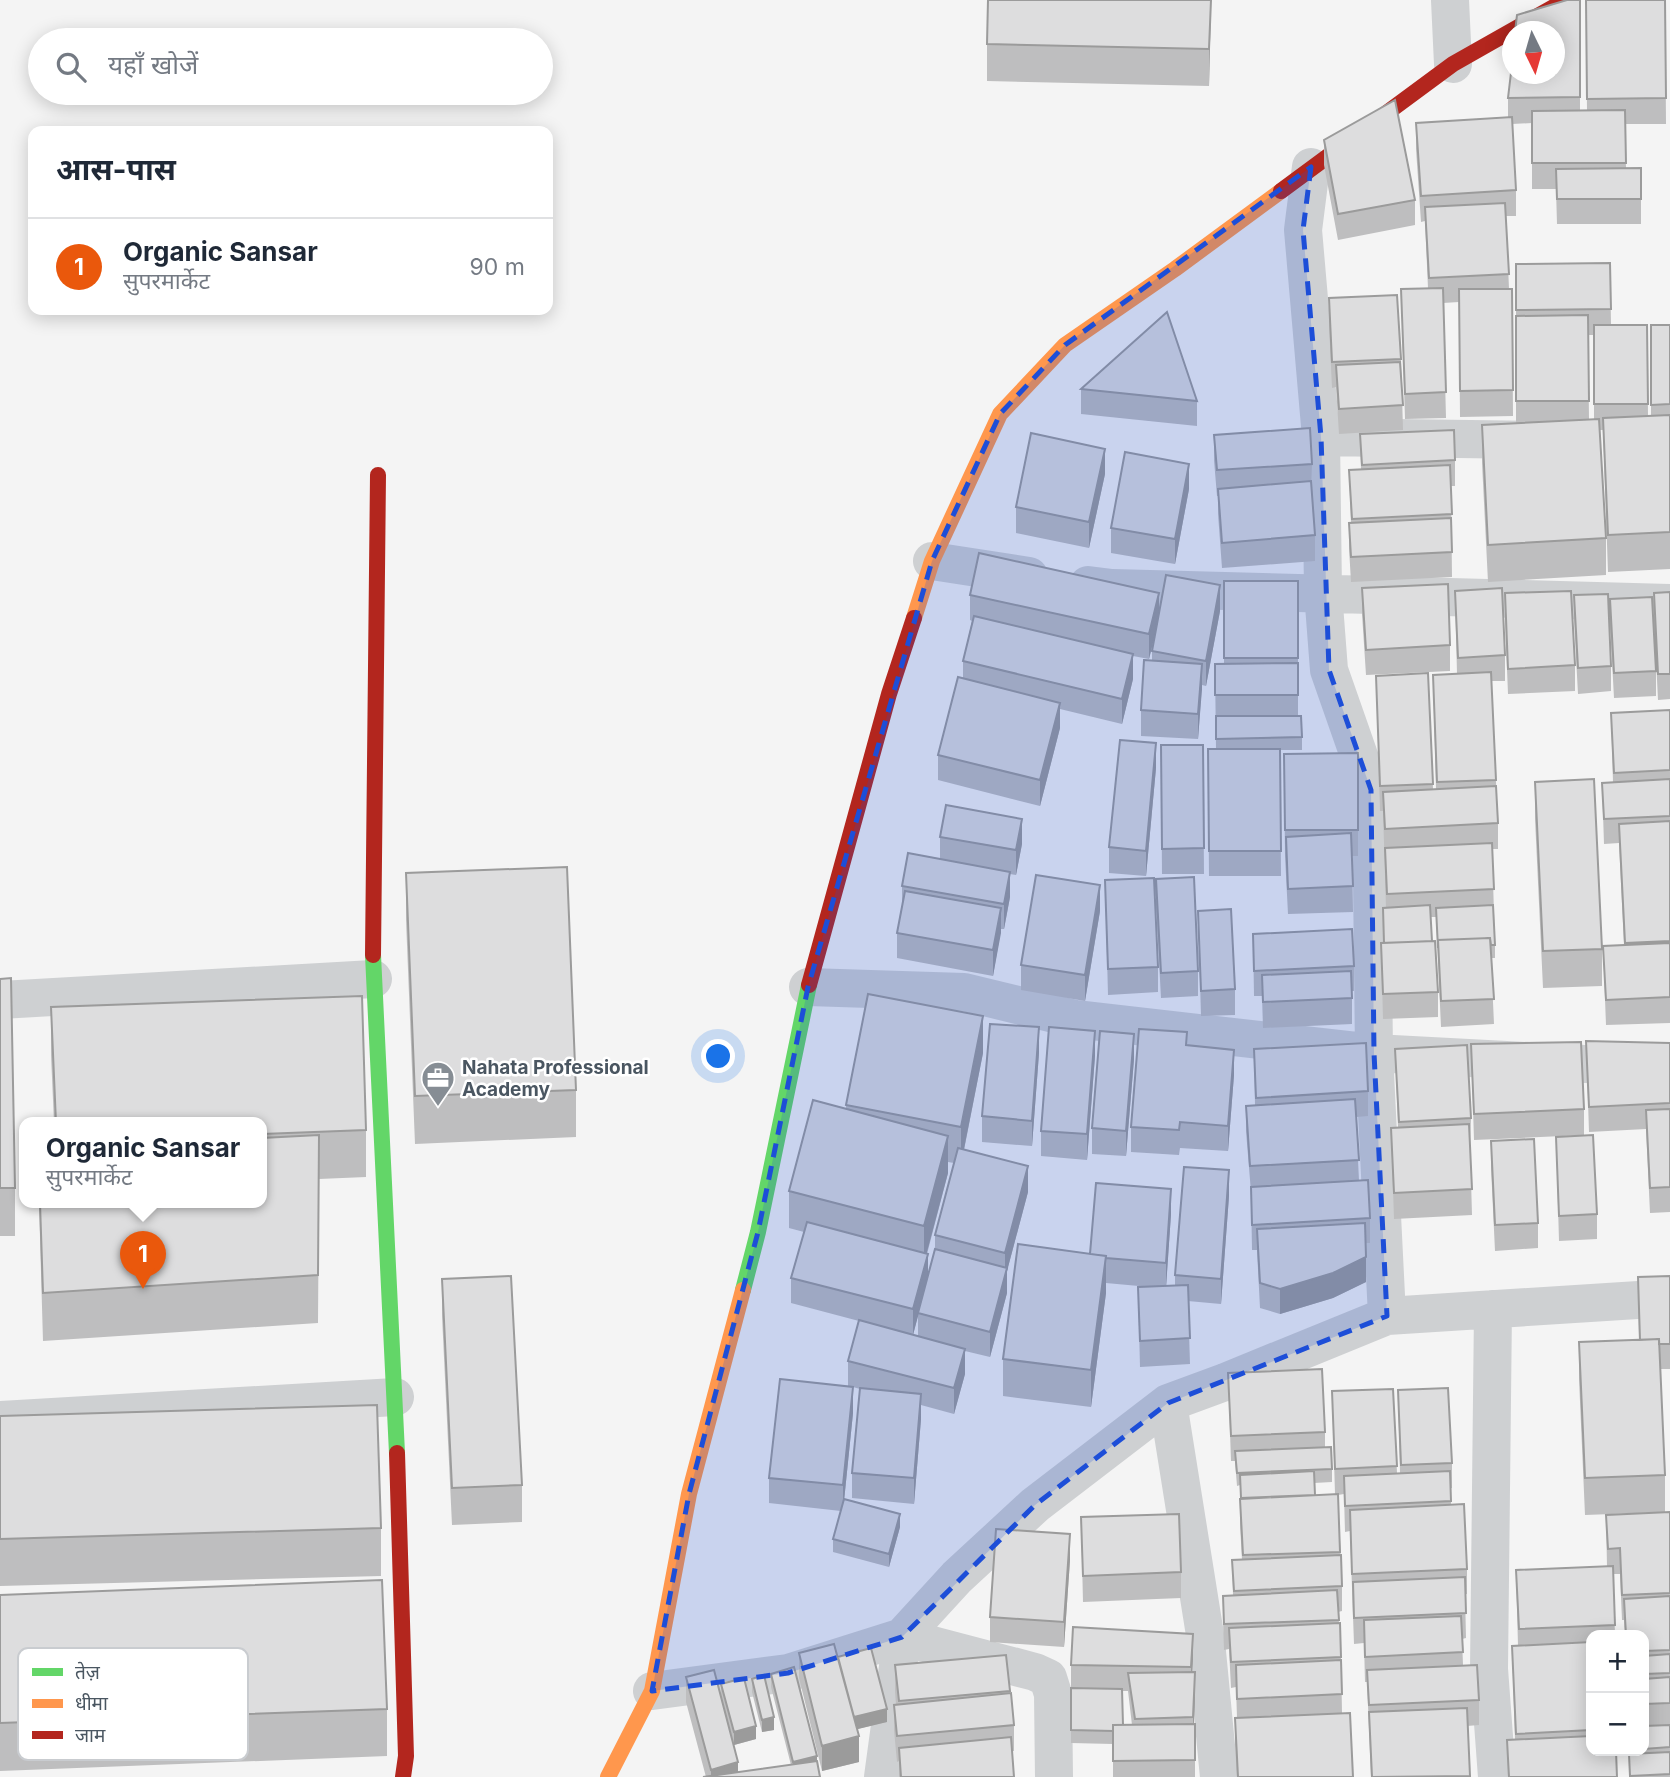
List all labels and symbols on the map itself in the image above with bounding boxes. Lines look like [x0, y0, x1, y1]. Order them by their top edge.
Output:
north arrow [1502, 21, 1565, 84]
your location [701, 1039, 735, 1073]
place label: Nahata Professional Academy [462, 1056, 649, 1101]
office icon: Nahata Professional Academy [419, 1059, 457, 1108]
pin: 1 [120, 1231, 166, 1289]
legend [18, 1648, 248, 1760]
text: तेज़ [75, 1661, 101, 1684]
text: धीमा [75, 1692, 109, 1715]
text: जाम [75, 1724, 106, 1747]

